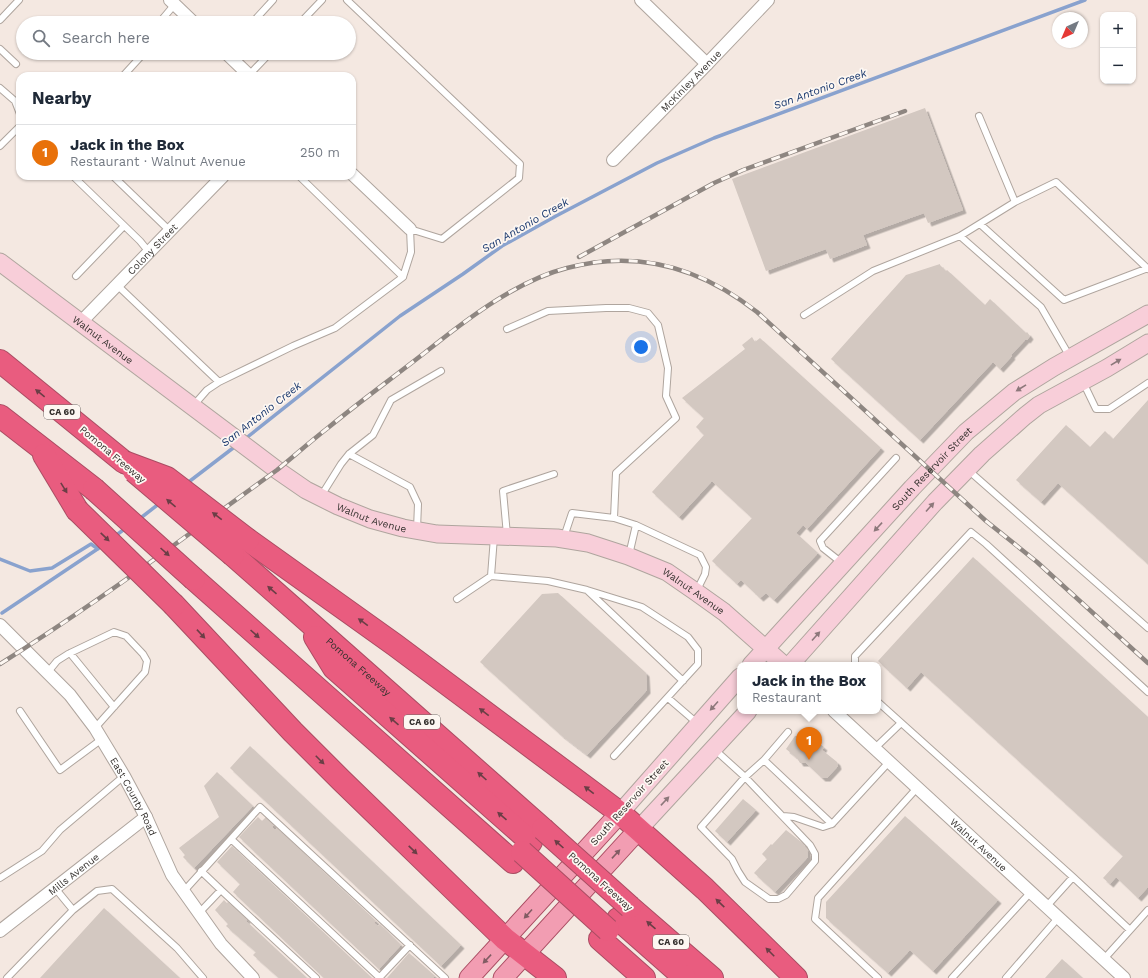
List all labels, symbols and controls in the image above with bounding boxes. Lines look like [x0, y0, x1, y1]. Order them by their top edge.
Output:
north arrow [1052, 12, 1088, 48]
map controls [1100, 12, 1136, 84]
button: + [1100, 12, 1136, 48]
search box [16, 16, 356, 60]
icon: search [30, 27, 52, 49]
text: Search here [62, 29, 150, 47]
street label: McKinley Avenue [659, 48, 723, 114]
button: − [1100, 48, 1136, 84]
water label: San Antonio Creek [772, 66, 869, 112]
text: Nearby [32, 88, 91, 108]
text: Jack in the Box [70, 136, 184, 154]
text: 1 [42, 145, 48, 160]
text: 250 m [300, 145, 340, 160]
text: Restaurant · Walnut Avenue [70, 154, 246, 169]
water label: San Antonio Creek [480, 195, 572, 256]
street label: Colony Street [125, 221, 180, 277]
street label: Walnut Avenue [70, 314, 136, 366]
your location [631, 337, 651, 357]
one-way arrow [1110, 359, 1122, 366]
water label: San Antonio Creek [219, 379, 305, 450]
one-way arrow [1015, 384, 1027, 391]
one-way arrow [34, 389, 45, 398]
road number: CA 60 [44, 405, 80, 419]
street label: Pomona Freeway [78, 424, 148, 486]
street label: South Reservoir Street [890, 424, 975, 513]
one-way arrow [60, 482, 67, 494]
one-way arrow [166, 498, 176, 507]
street label: Walnut Avenue [335, 501, 407, 535]
one-way arrow [925, 503, 934, 512]
one-way arrow [211, 512, 222, 520]
one-way arrow [873, 521, 882, 532]
one-way arrow [100, 532, 110, 542]
one-way arrow [159, 548, 170, 557]
street label: Walnut Avenue [660, 566, 727, 617]
one-way arrow [267, 586, 277, 595]
one-way arrow [358, 618, 369, 626]
one-way arrow [196, 629, 205, 638]
one-way arrow [249, 629, 260, 638]
one-way arrow [811, 631, 820, 641]
street label: Pomona Freeway [324, 635, 394, 699]
popup [737, 662, 881, 714]
text: Jack in the Box [752, 672, 866, 690]
text: Restaurant [752, 690, 821, 705]
one-way arrow [710, 702, 719, 711]
one-way arrow [479, 708, 490, 716]
road number: CA 60 [404, 715, 440, 729]
one-way arrow [389, 716, 399, 726]
pin: 1 [796, 727, 822, 760]
street label: East County Road [108, 755, 159, 837]
one-way arrow [315, 755, 325, 765]
street label: South Reservoir Street [588, 757, 671, 847]
one-way arrow [477, 771, 487, 780]
one-way arrow [583, 786, 594, 794]
one-way arrow [661, 796, 670, 806]
one-way arrow [497, 812, 507, 821]
street label: Walnut Avenue [948, 816, 1009, 874]
one-way arrow [554, 839, 564, 848]
one-way arrow [409, 845, 418, 854]
one-way arrow [612, 849, 621, 859]
street label: Pomona Freeway [566, 850, 636, 914]
street label: Mills Avenue [46, 851, 101, 897]
one-way arrow [715, 899, 725, 908]
one-way arrow [523, 909, 532, 920]
one-way arrow [645, 920, 656, 929]
road number: CA 60 [653, 935, 689, 949]
one-way arrow [765, 947, 775, 957]
one-way arrow [482, 954, 492, 964]

